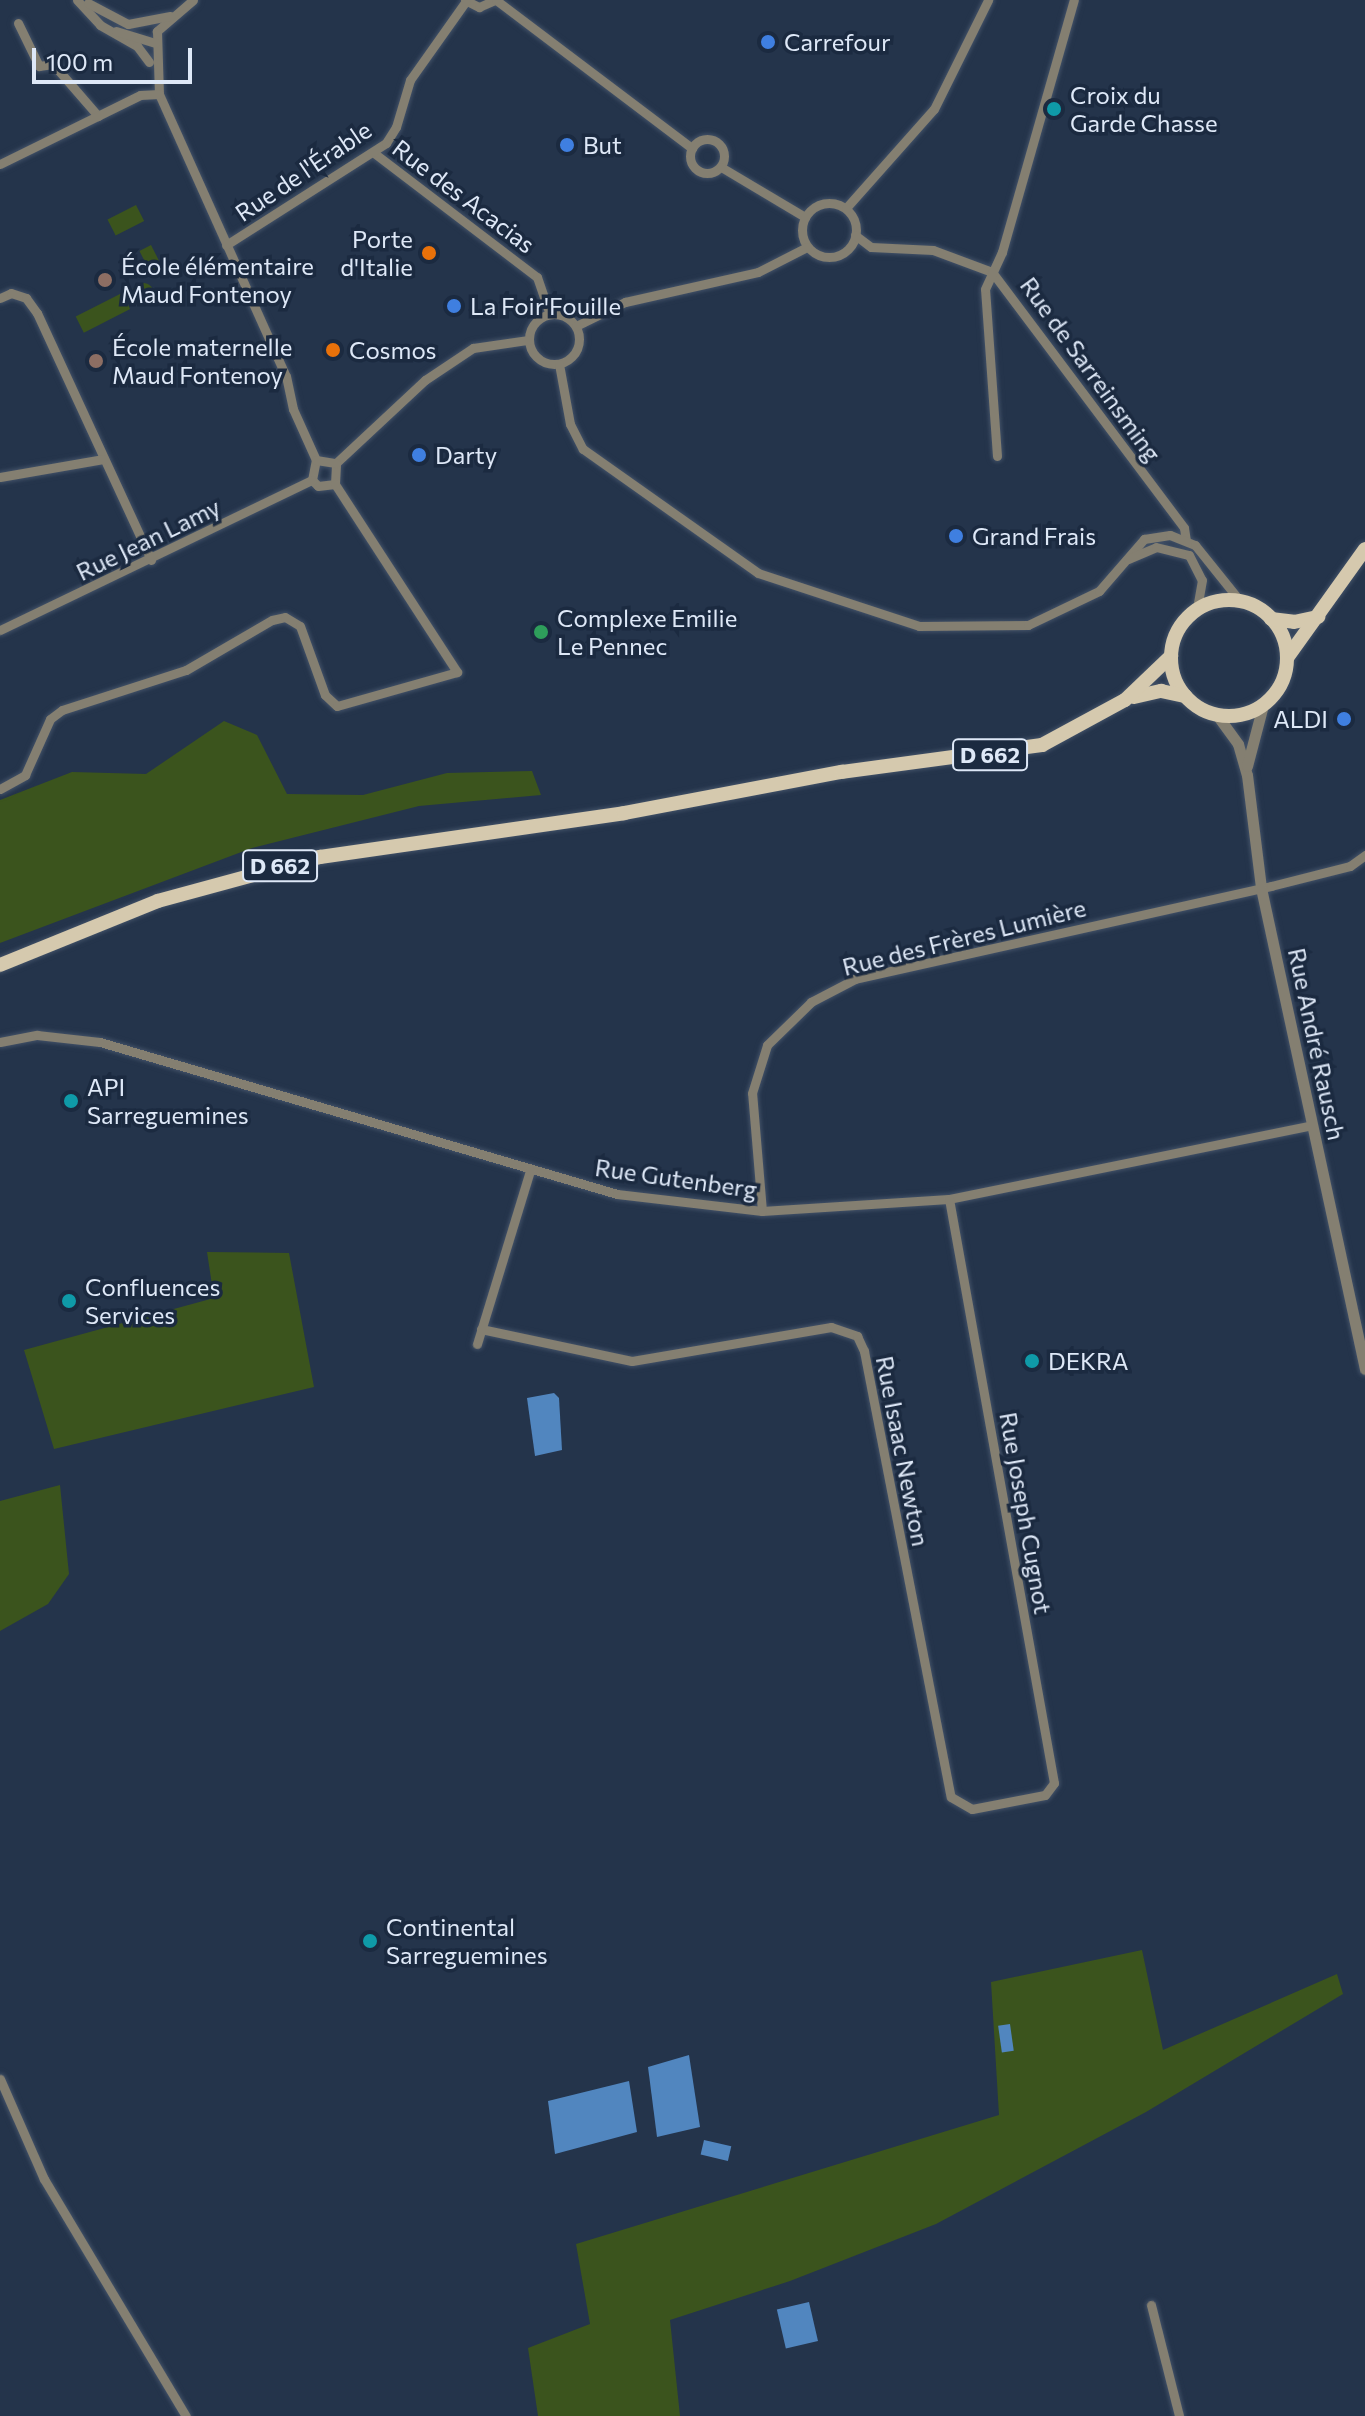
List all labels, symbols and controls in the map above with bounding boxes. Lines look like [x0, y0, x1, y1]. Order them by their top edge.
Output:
place label: Carrefour [784, 28, 890, 56]
scale bar [36, 32, 196, 82]
marker: Carrefour [759, 33, 777, 51]
text: 100 m [46, 47, 113, 76]
place label: Croix du Garde Chasse [1070, 81, 1218, 137]
marker: Croix du Garde Chasse [1045, 100, 1063, 118]
street label: Rue de l'Érable [230, 115, 376, 227]
place label: But [583, 131, 622, 159]
street label: Rue des Acacias [387, 133, 541, 259]
marker: But [558, 136, 576, 154]
place label: Porte d'Italie [340, 225, 413, 281]
marker: Porte d'Italie [420, 244, 438, 262]
place label: École élémentaire Maud Fontenoy [121, 252, 314, 308]
marker: École élémentaire Maud Fontenoy [96, 271, 114, 289]
street label: Rue de Sarreinsming [1015, 271, 1167, 467]
place label: La Foir'Fouille [470, 292, 621, 320]
marker: La Foir'Fouille [445, 297, 463, 315]
place label: École maternelle Maud Fontenoy [112, 333, 292, 389]
place label: Cosmos [349, 336, 436, 364]
marker: Cosmos [324, 341, 342, 359]
marker: École maternelle Maud Fontenoy [87, 352, 105, 370]
place label: Darty [435, 441, 497, 469]
marker: Darty [410, 446, 428, 464]
street label: Rue Jean Lamy [71, 492, 225, 586]
place label: Grand Frais [972, 522, 1096, 550]
marker: Grand Frais [947, 527, 965, 545]
place label: Complexe Emilie Le Pennec [557, 604, 737, 660]
marker: Complexe Emilie Le Pennec [532, 623, 550, 641]
place label: ALDI [1273, 705, 1328, 733]
marker: ALDI [1335, 710, 1353, 728]
road number: D 662 [952, 737, 1028, 773]
road number: D 662 [242, 848, 318, 884]
street label: Rue des Frères Lumière [839, 893, 1089, 981]
street label: Rue André Rausch [1283, 945, 1351, 1143]
place label: API Sarreguemines [87, 1073, 249, 1129]
marker: API Sarreguemines [62, 1092, 80, 1110]
street label: Rue Gutenberg [593, 1152, 759, 1204]
place label: Confluences Services [85, 1273, 220, 1329]
marker: Confluences Services [60, 1292, 78, 1310]
place label: DEKRA [1048, 1347, 1129, 1375]
marker: DEKRA [1023, 1352, 1041, 1370]
street label: Rue Isaac Newton [870, 1353, 936, 1549]
street label: Rue Joseph Cugnot [994, 1410, 1058, 1616]
place label: Continental Sarreguemines [386, 1913, 548, 1969]
marker: Continental Sarreguemines [361, 1932, 379, 1950]

